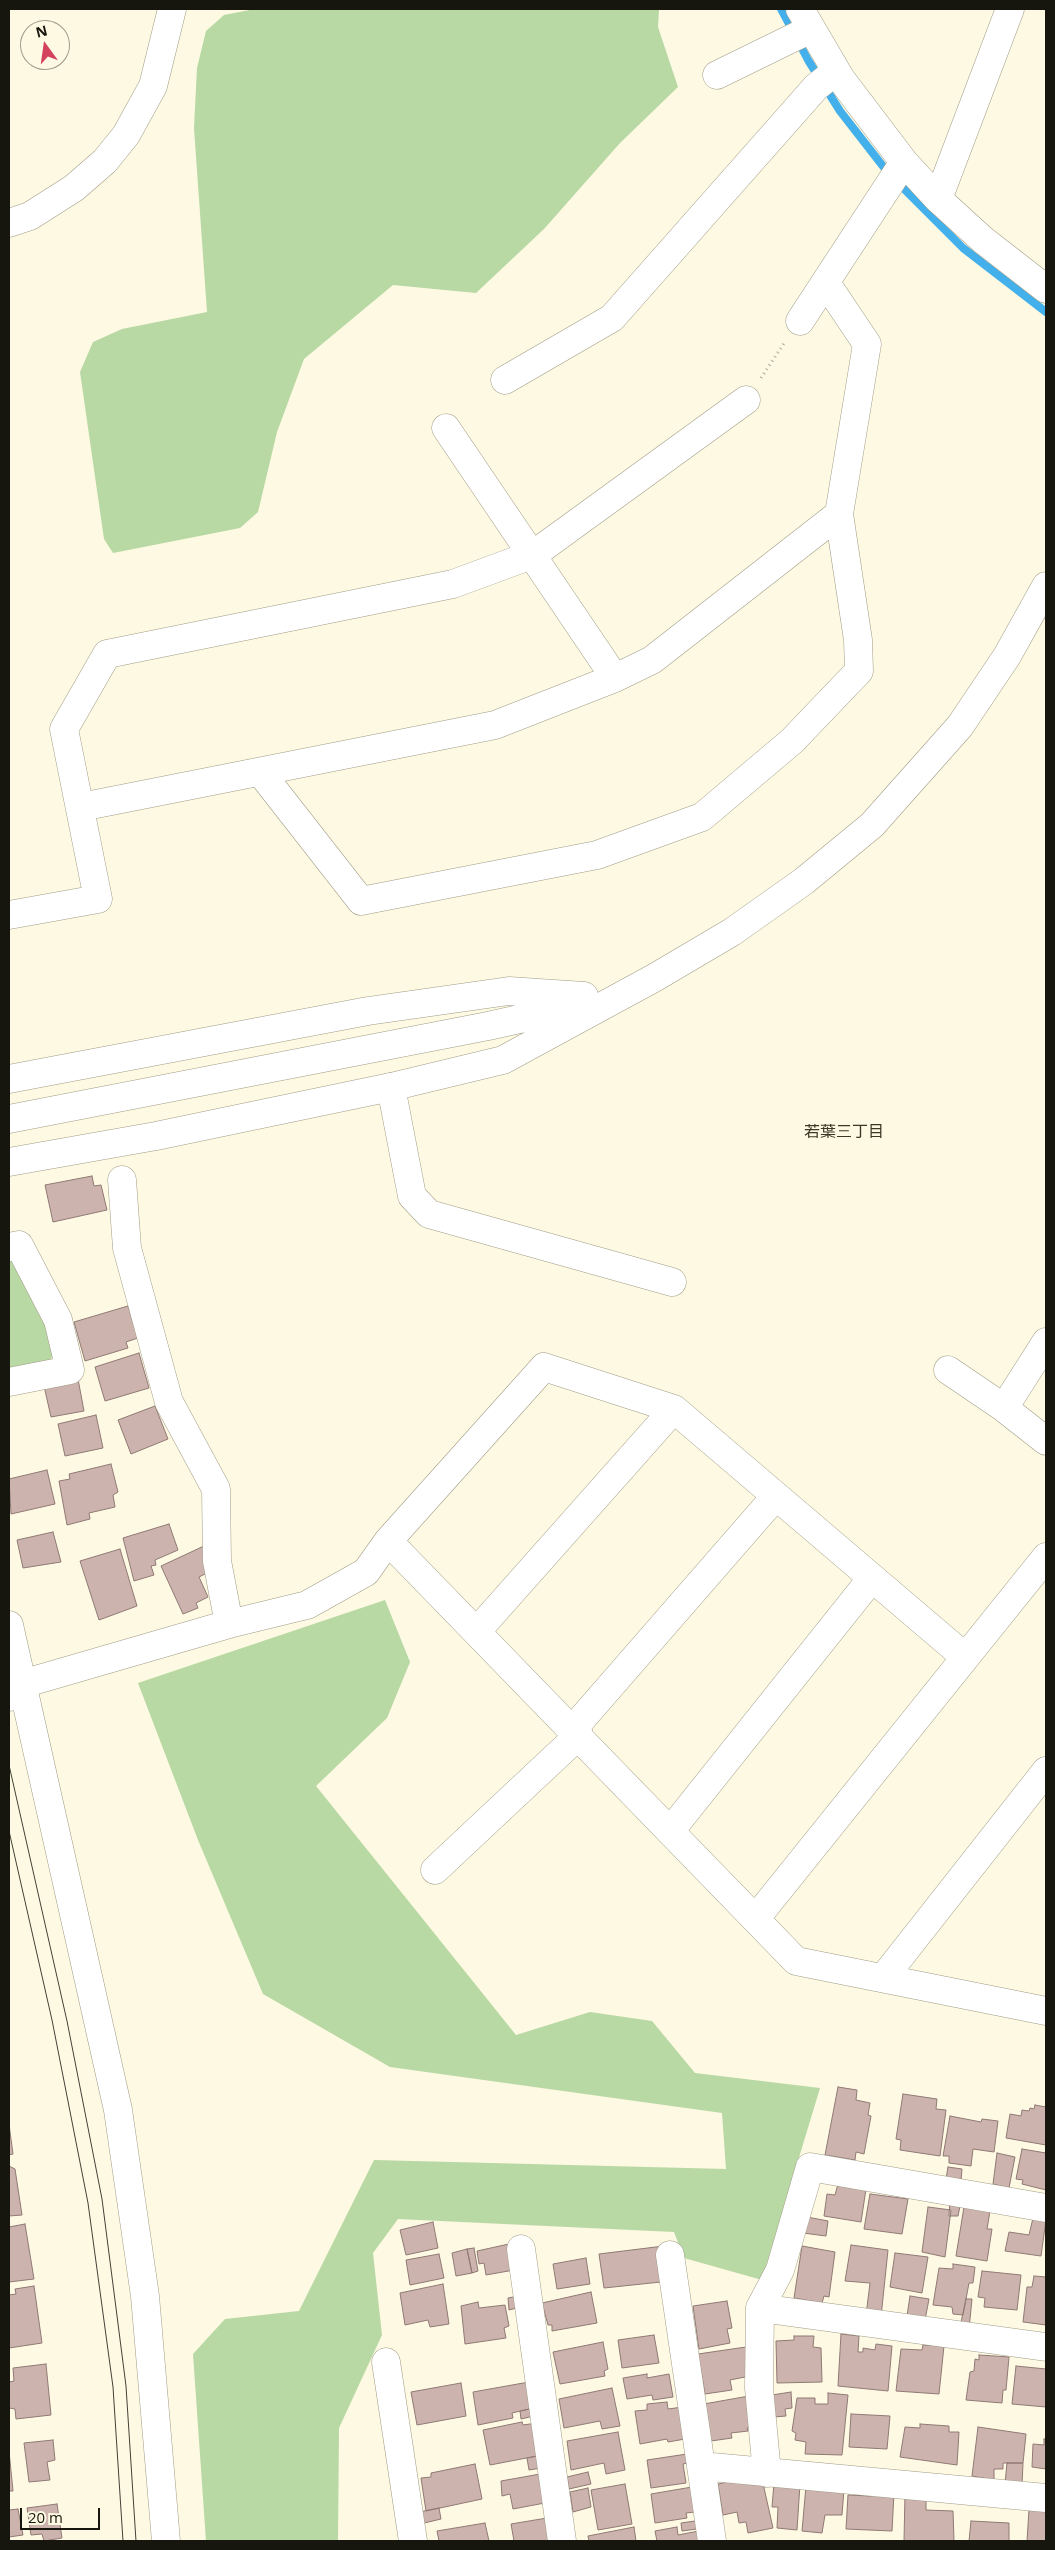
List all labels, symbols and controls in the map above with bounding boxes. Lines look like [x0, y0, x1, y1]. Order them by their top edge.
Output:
north arrow [20, 20, 70, 70]
text: N [34, 20, 49, 42]
district label: 若葉三丁目 [804, 1122, 884, 1142]
scale bar [22, 2498, 102, 2530]
text: 20 m [28, 2507, 63, 2527]

